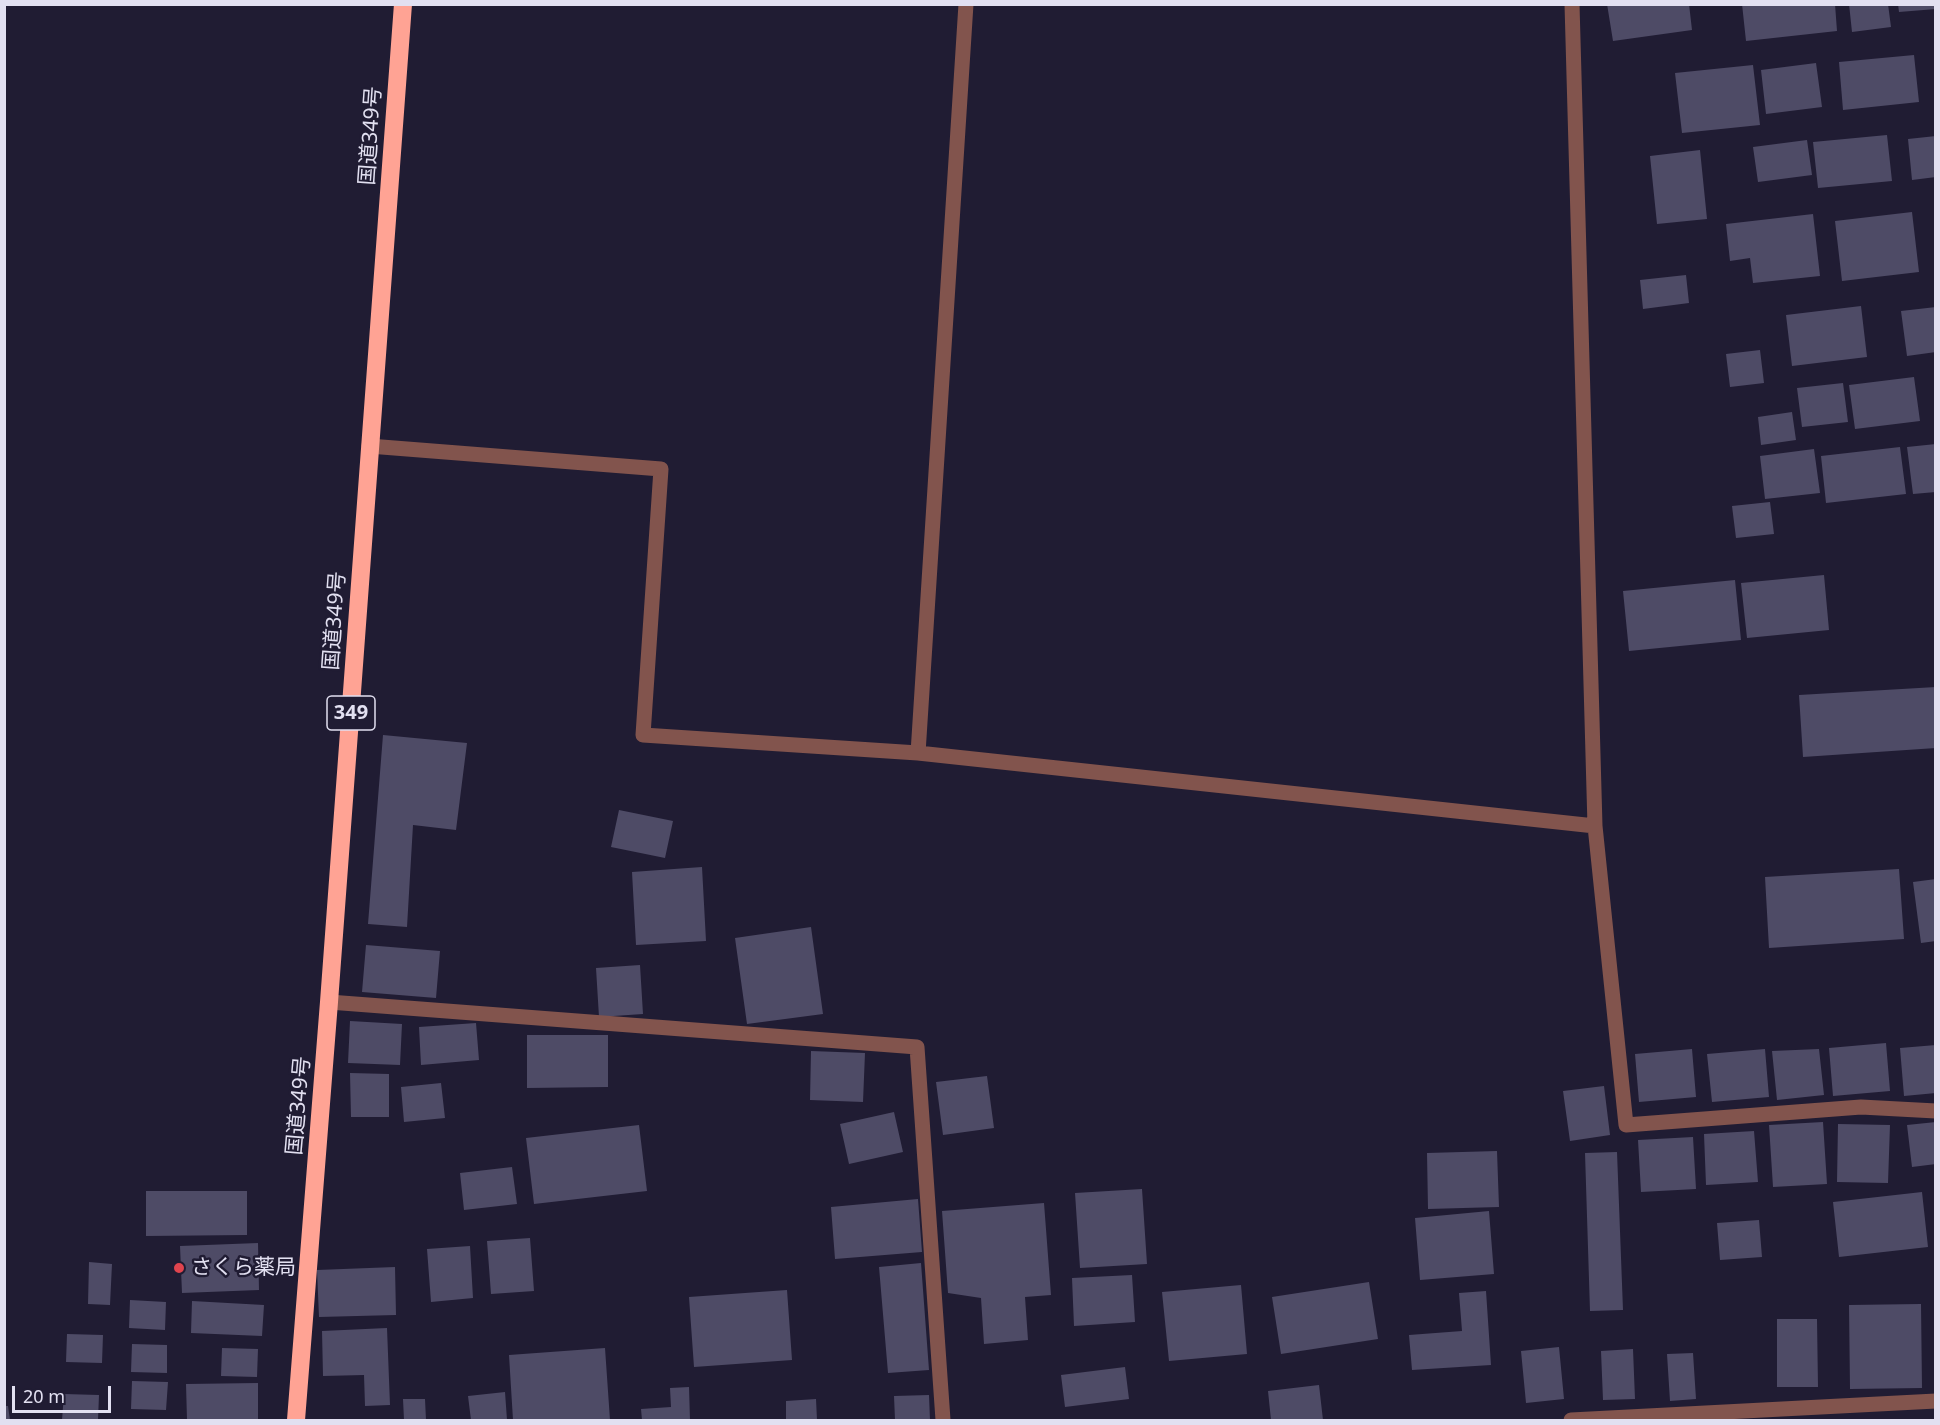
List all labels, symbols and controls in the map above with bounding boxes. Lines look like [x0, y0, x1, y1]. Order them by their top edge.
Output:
street label: 国道349号 [355, 86, 387, 186]
street label: 国道349号 [319, 571, 351, 671]
road number: 349 [327, 696, 375, 730]
street label: 国道349号 [282, 1056, 316, 1156]
place label: さくら薬局 [191, 1255, 296, 1281]
marker: さくら薬局 [172, 1261, 186, 1275]
scale bar [15, 1374, 114, 1412]
text: 20 m [23, 1384, 65, 1408]

